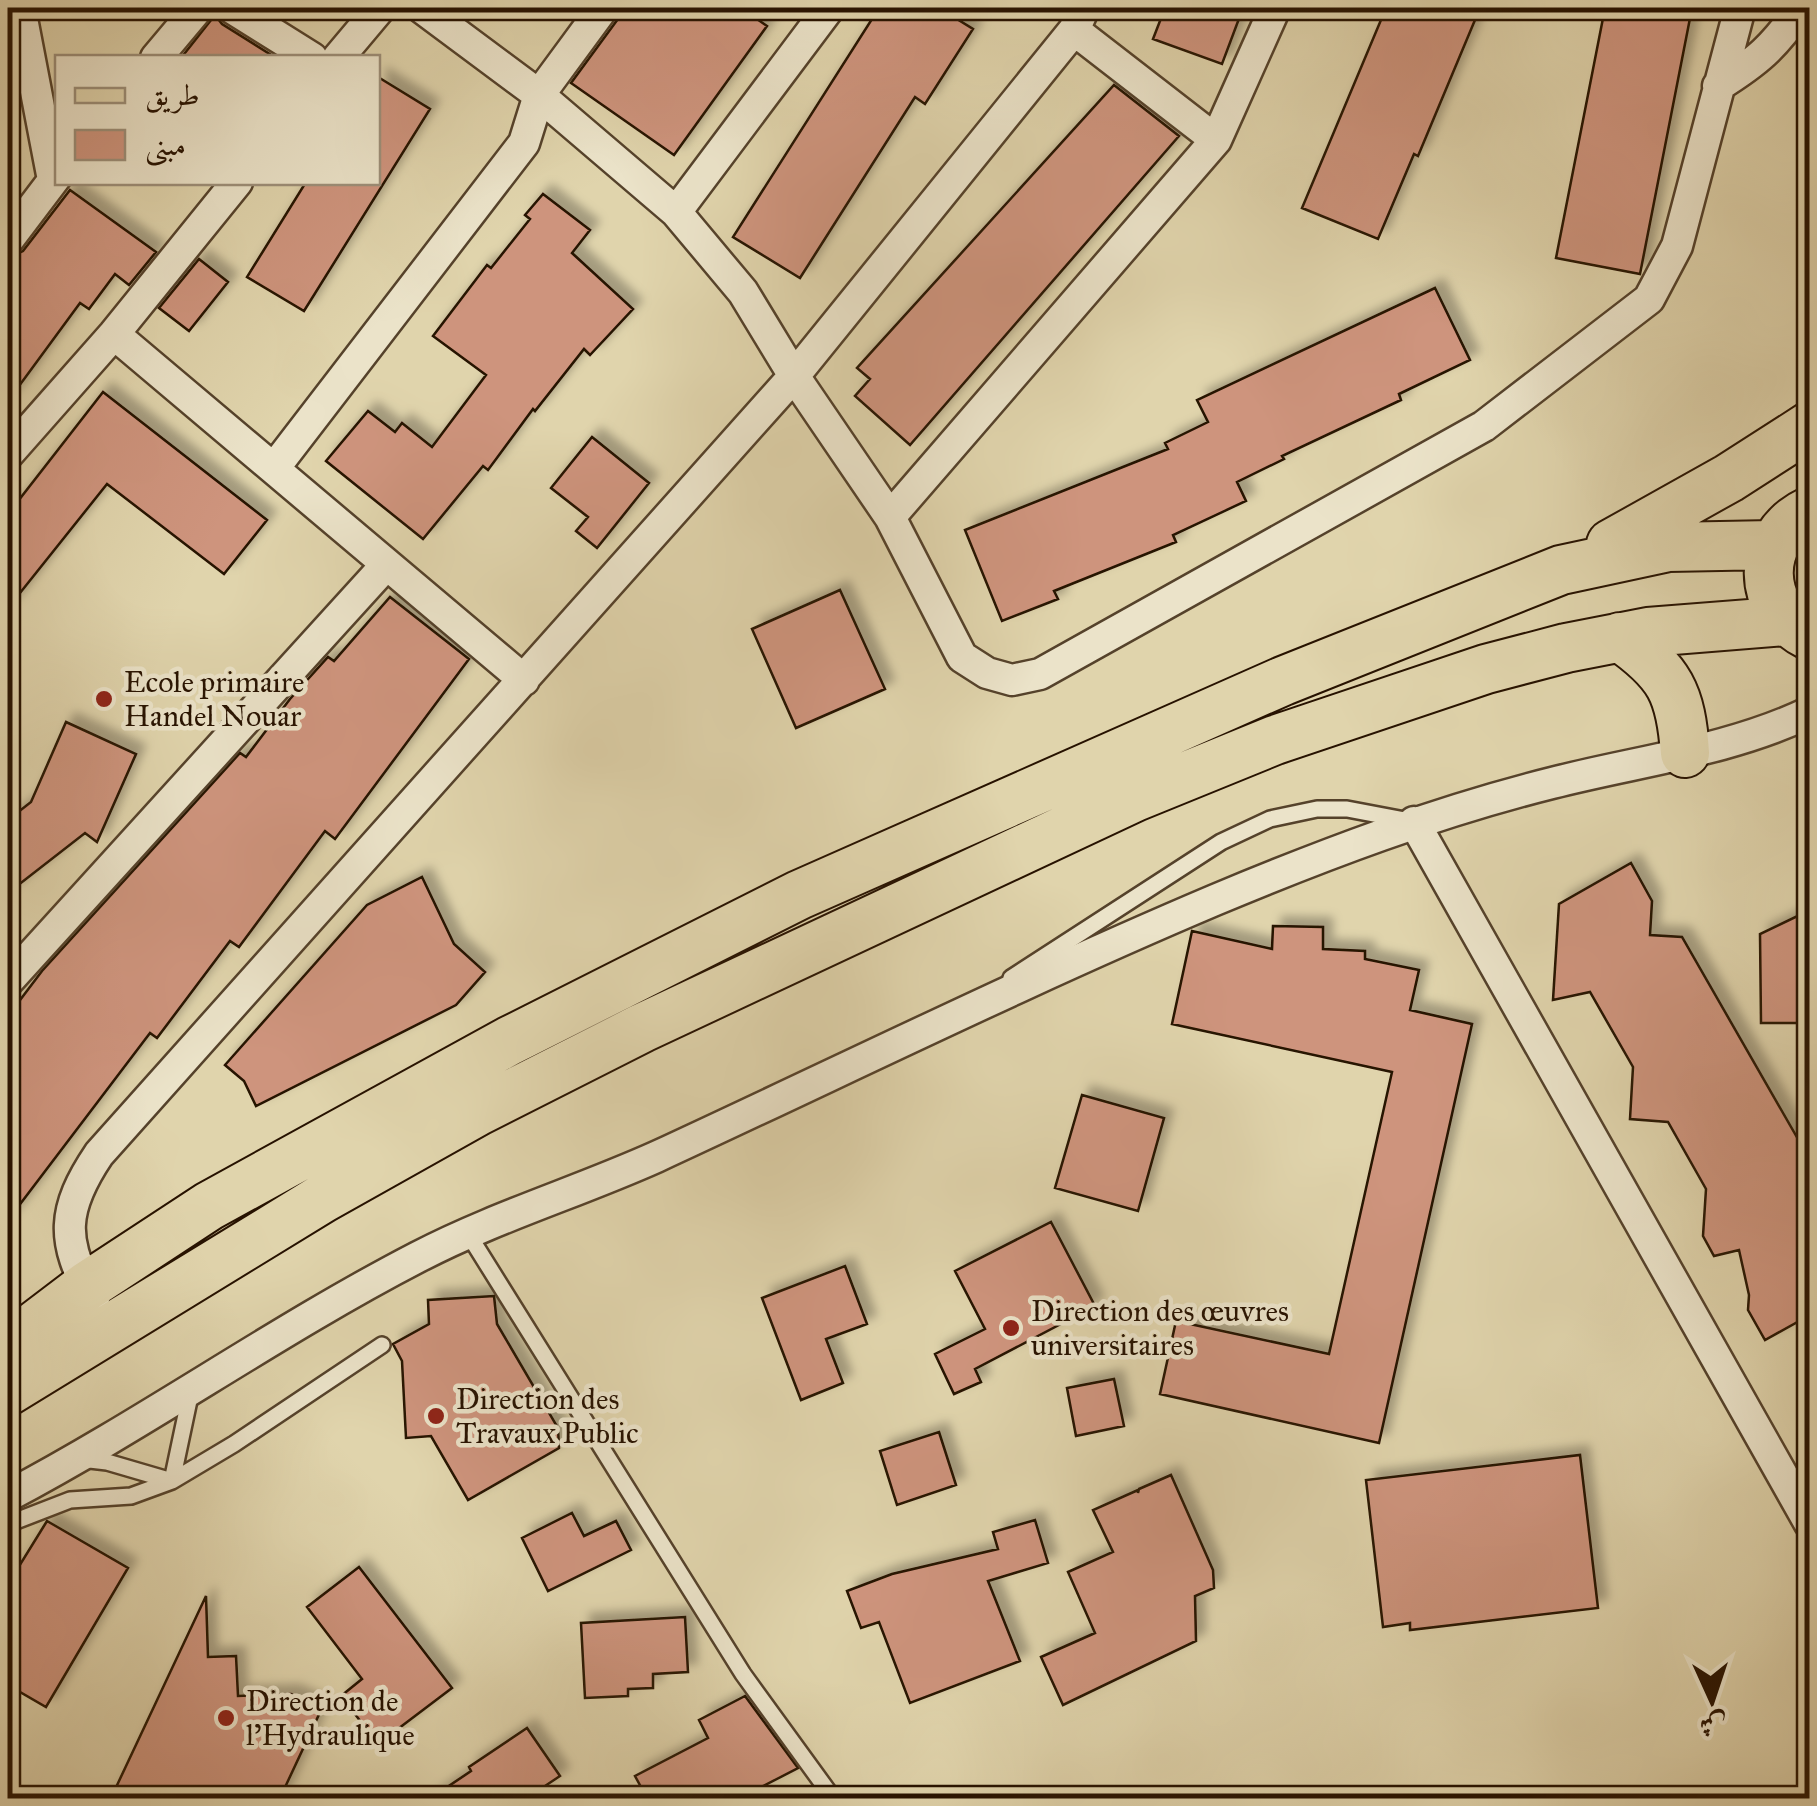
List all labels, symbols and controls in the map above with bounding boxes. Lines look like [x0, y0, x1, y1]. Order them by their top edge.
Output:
legend [55, 55, 380, 185]
text: طريق [145, 77, 200, 114]
text: مبنى [145, 127, 186, 167]
place label: Ecole primaire Handel Nouar [124, 664, 304, 734]
marker: Ecole primaire Handel Nouar [93, 688, 115, 710]
place label: Direction des œuvres universitaires [1031, 1293, 1289, 1363]
marker: Direction des œuvres universitaires [1000, 1317, 1022, 1339]
place label: Direction des Travaux Public [456, 1381, 639, 1451]
marker: Direction des Travaux Public [425, 1405, 447, 1427]
north arrow [1662, 1651, 1762, 1751]
place label: Direction de l'Hydraulique [246, 1683, 415, 1753]
marker: Direction de l'Hydraulique [215, 1707, 237, 1729]
text: ش [1698, 1707, 1728, 1744]

